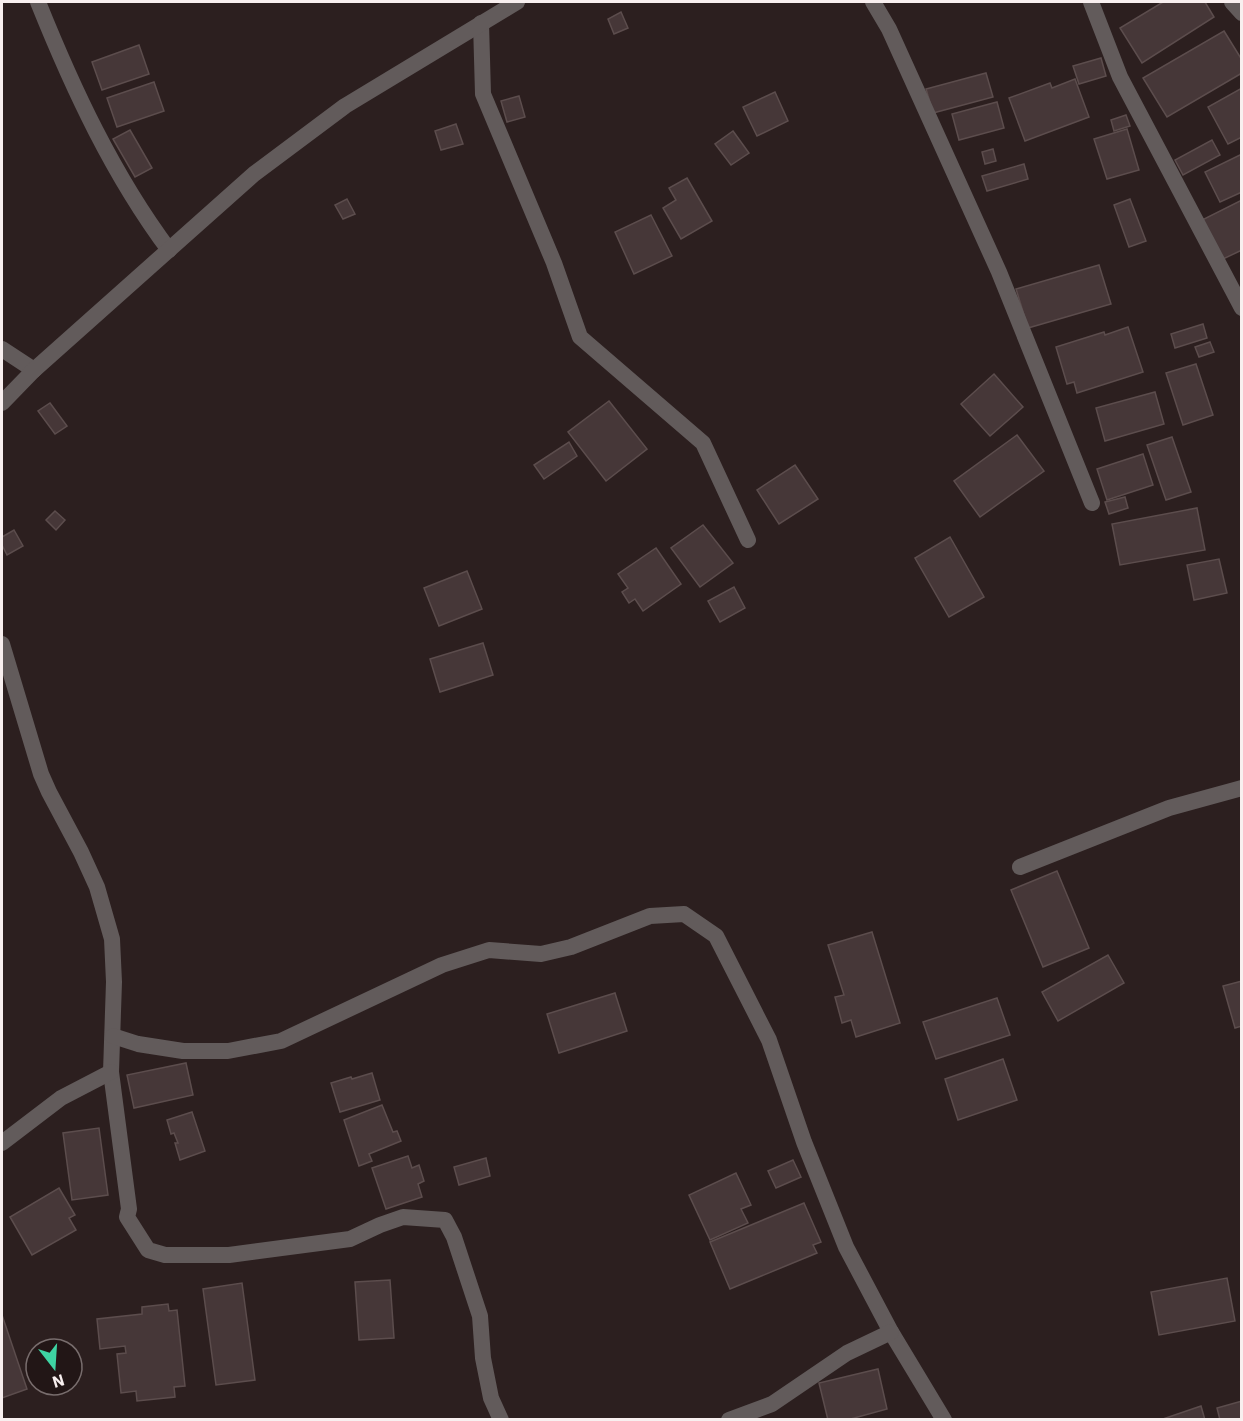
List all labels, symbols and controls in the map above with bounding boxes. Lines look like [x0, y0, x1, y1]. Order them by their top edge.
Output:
north arrow [24, 1337, 84, 1397]
text: N [50, 1370, 67, 1393]

